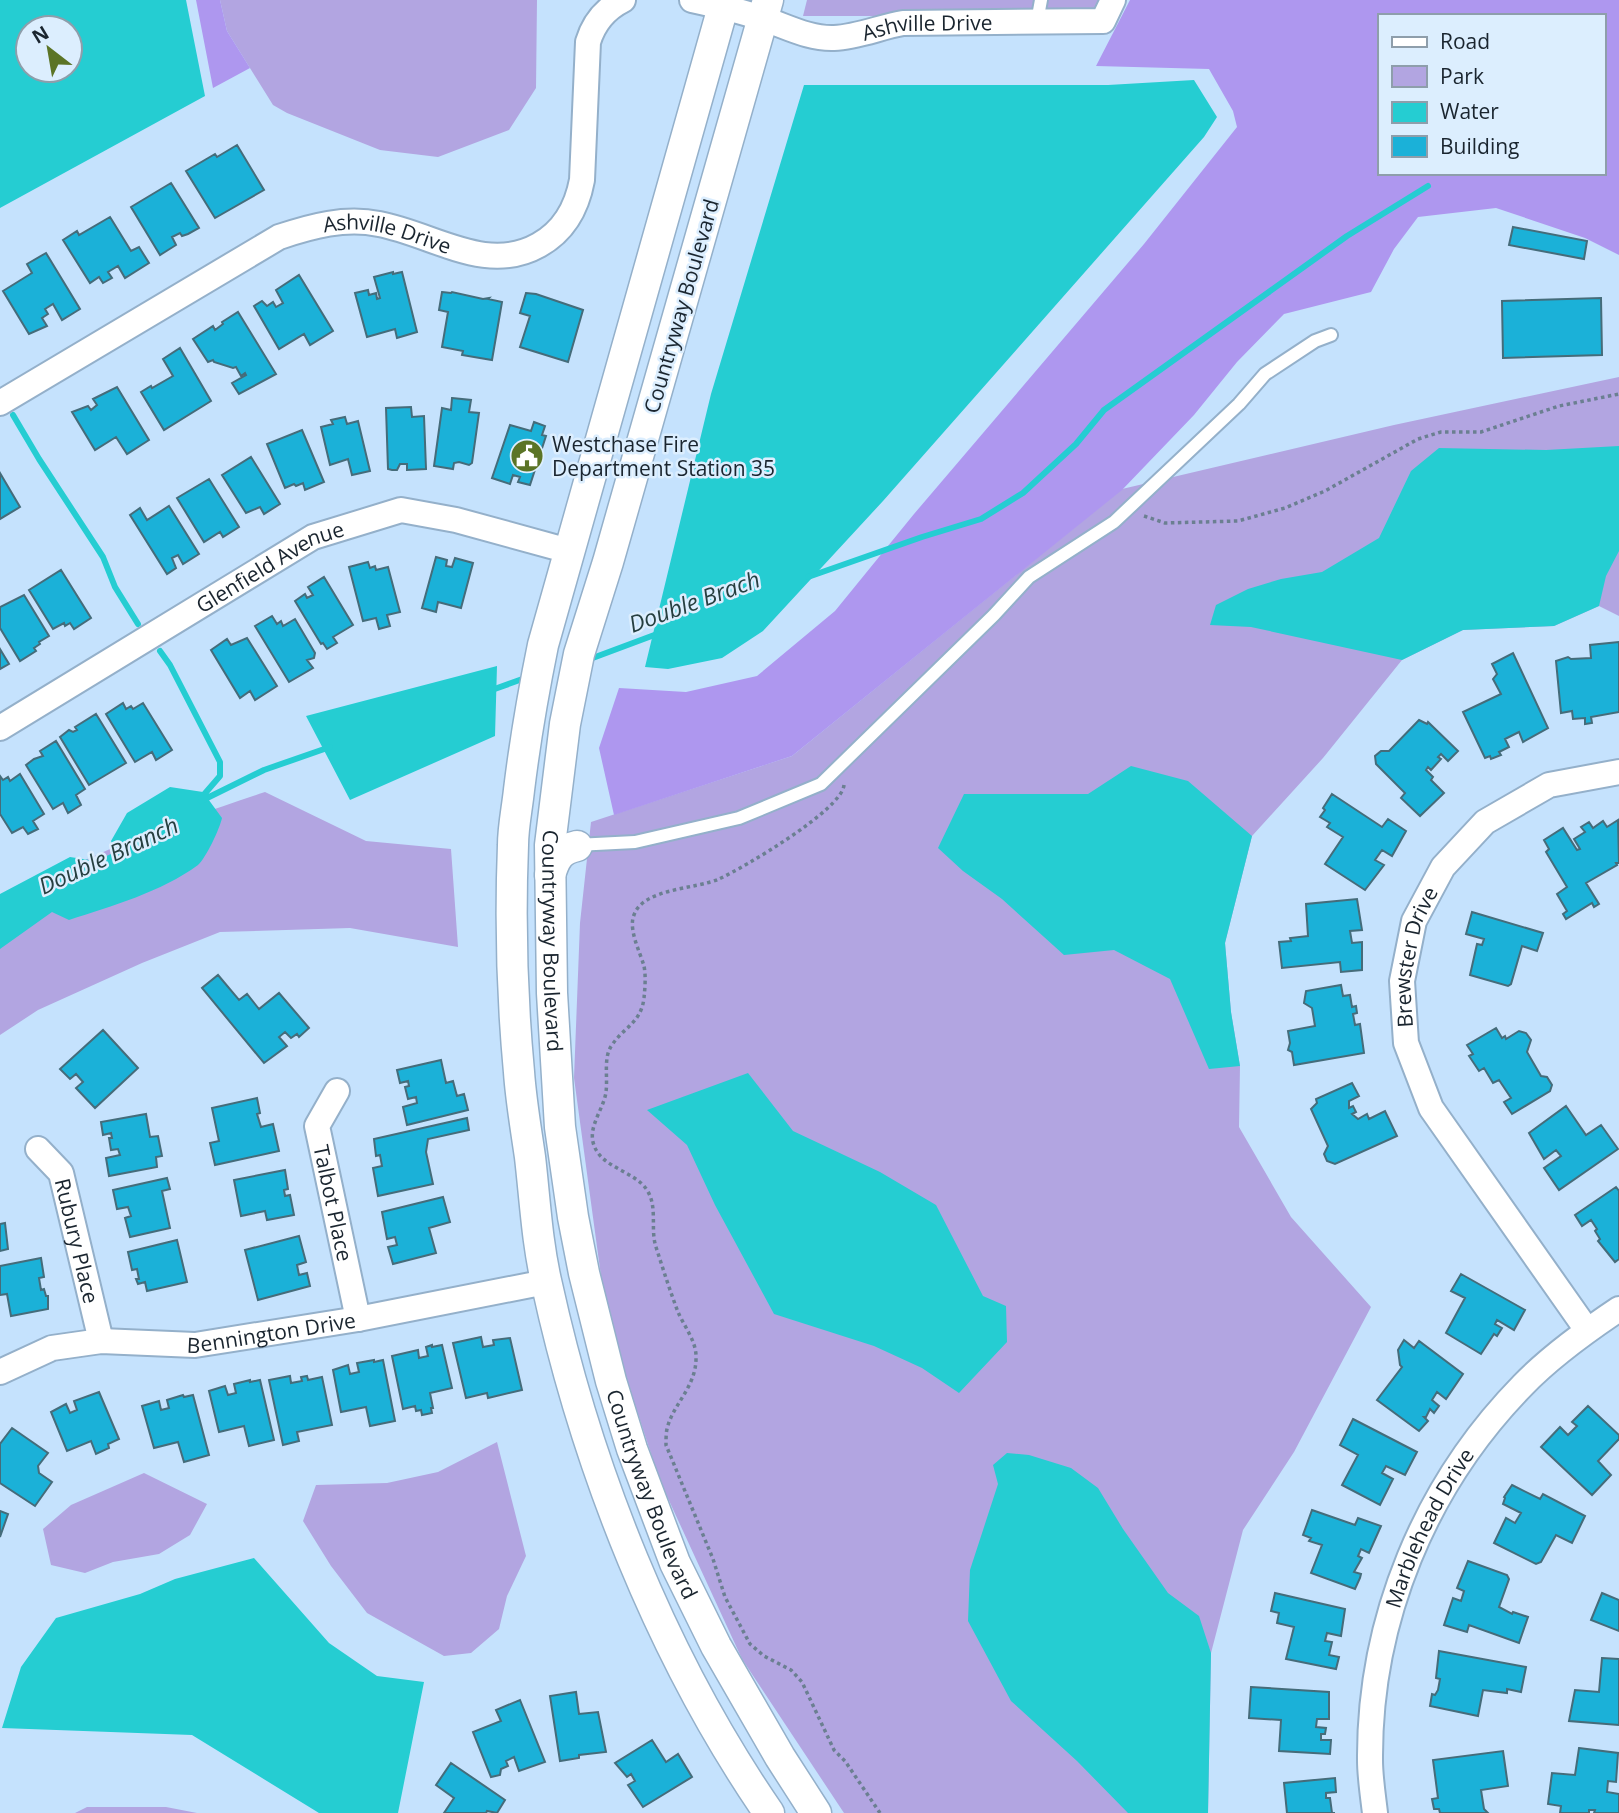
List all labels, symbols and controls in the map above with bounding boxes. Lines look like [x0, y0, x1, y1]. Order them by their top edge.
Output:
street label: Ashville Drive [859, 8, 993, 47]
north arrow [14, 14, 84, 84]
legend [1378, 14, 1605, 175]
text: N [27, 19, 54, 50]
text: Road [1440, 27, 1490, 55]
text: Park [1440, 62, 1484, 90]
text: Water [1440, 97, 1499, 125]
text: Building [1440, 132, 1519, 160]
street label: Countryway Boulevard [637, 195, 725, 417]
street label: Ashville Drive [321, 207, 455, 260]
place label: Westchase Fire Department Station 35 [552, 430, 775, 482]
public building icon: Westchase Fire Department Station 35 [508, 437, 546, 475]
street label: Glenfield Avenue [191, 514, 347, 619]
water label: Double Brach [624, 562, 764, 640]
water label: Double Branch [33, 809, 183, 901]
street label: Countryway Boulevard [536, 828, 569, 1053]
street label: Brewster Drive [1388, 882, 1444, 1028]
street label: Talbot Place [307, 1142, 359, 1264]
street label: Rubury Place [49, 1176, 106, 1306]
street label: Bennington Drive [186, 1306, 358, 1359]
street label: Countryway Boulevard [600, 1386, 705, 1604]
street label: Marblehead Drive [1378, 1442, 1480, 1611]

